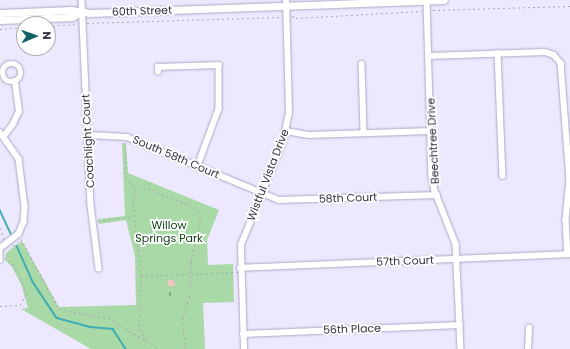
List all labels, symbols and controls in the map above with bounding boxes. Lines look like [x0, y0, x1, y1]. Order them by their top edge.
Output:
street label: 60th Street [112, 3, 172, 19]
north arrow [16, 16, 56, 56]
text: N [39, 31, 55, 40]
street label: Coachlight Court [79, 94, 97, 188]
street label: Beechtree Drive [424, 98, 442, 184]
street label: Wistful Vista Drive [244, 127, 292, 223]
street label: South 58th Court [131, 133, 221, 181]
street label: 58th Court [319, 190, 377, 206]
park label: Willow Springs Park [135, 219, 203, 245]
street label: 57th Court [376, 253, 434, 269]
street label: 56th Place [323, 321, 381, 337]

